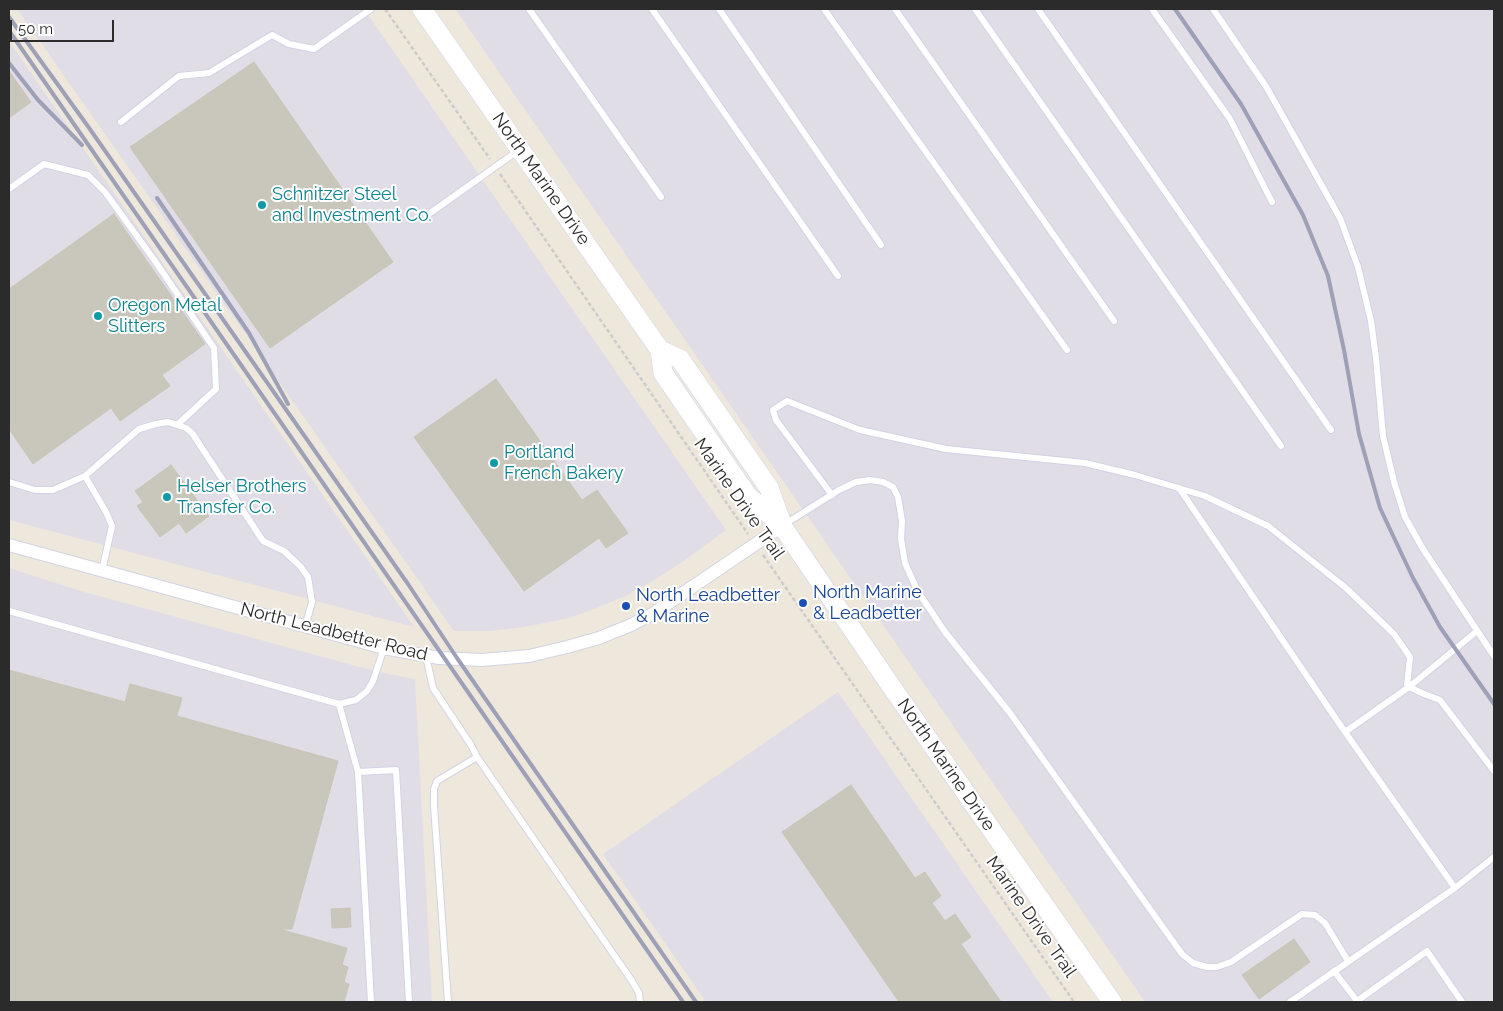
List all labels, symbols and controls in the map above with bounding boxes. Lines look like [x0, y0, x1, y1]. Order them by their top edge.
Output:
scale bar [12, 10, 116, 42]
text: 50 m [18, 20, 53, 38]
street label: North Marine Drive [487, 109, 595, 249]
place label: Schnitzer Steel and Investment Co. [272, 184, 432, 226]
marker: Schnitzer Steel and Investment Co. [256, 199, 268, 211]
place label: Oregon Metal Slitters [108, 295, 222, 338]
marker: Oregon Metal Slitters [92, 310, 104, 322]
street label: Marine Drive Trail [689, 434, 789, 564]
place label: Portland French Bakery [504, 442, 623, 484]
marker: Portland French Bakery [488, 457, 500, 469]
place label: Helser Brothers Transfer Co. [177, 476, 306, 518]
marker: Helser Brothers Transfer Co. [161, 491, 173, 503]
place label: North Marine & Leadbetter [813, 582, 922, 624]
place label: North Leadbetter & Marine [636, 585, 780, 628]
marker: North Marine & Leadbetter [797, 597, 809, 609]
street label: North Leadbetter Road [238, 598, 430, 666]
marker: North Leadbetter & Marine [620, 600, 632, 612]
street label: North Marine Drive [892, 695, 1000, 835]
street label: Marine Drive Trail [981, 852, 1081, 982]

